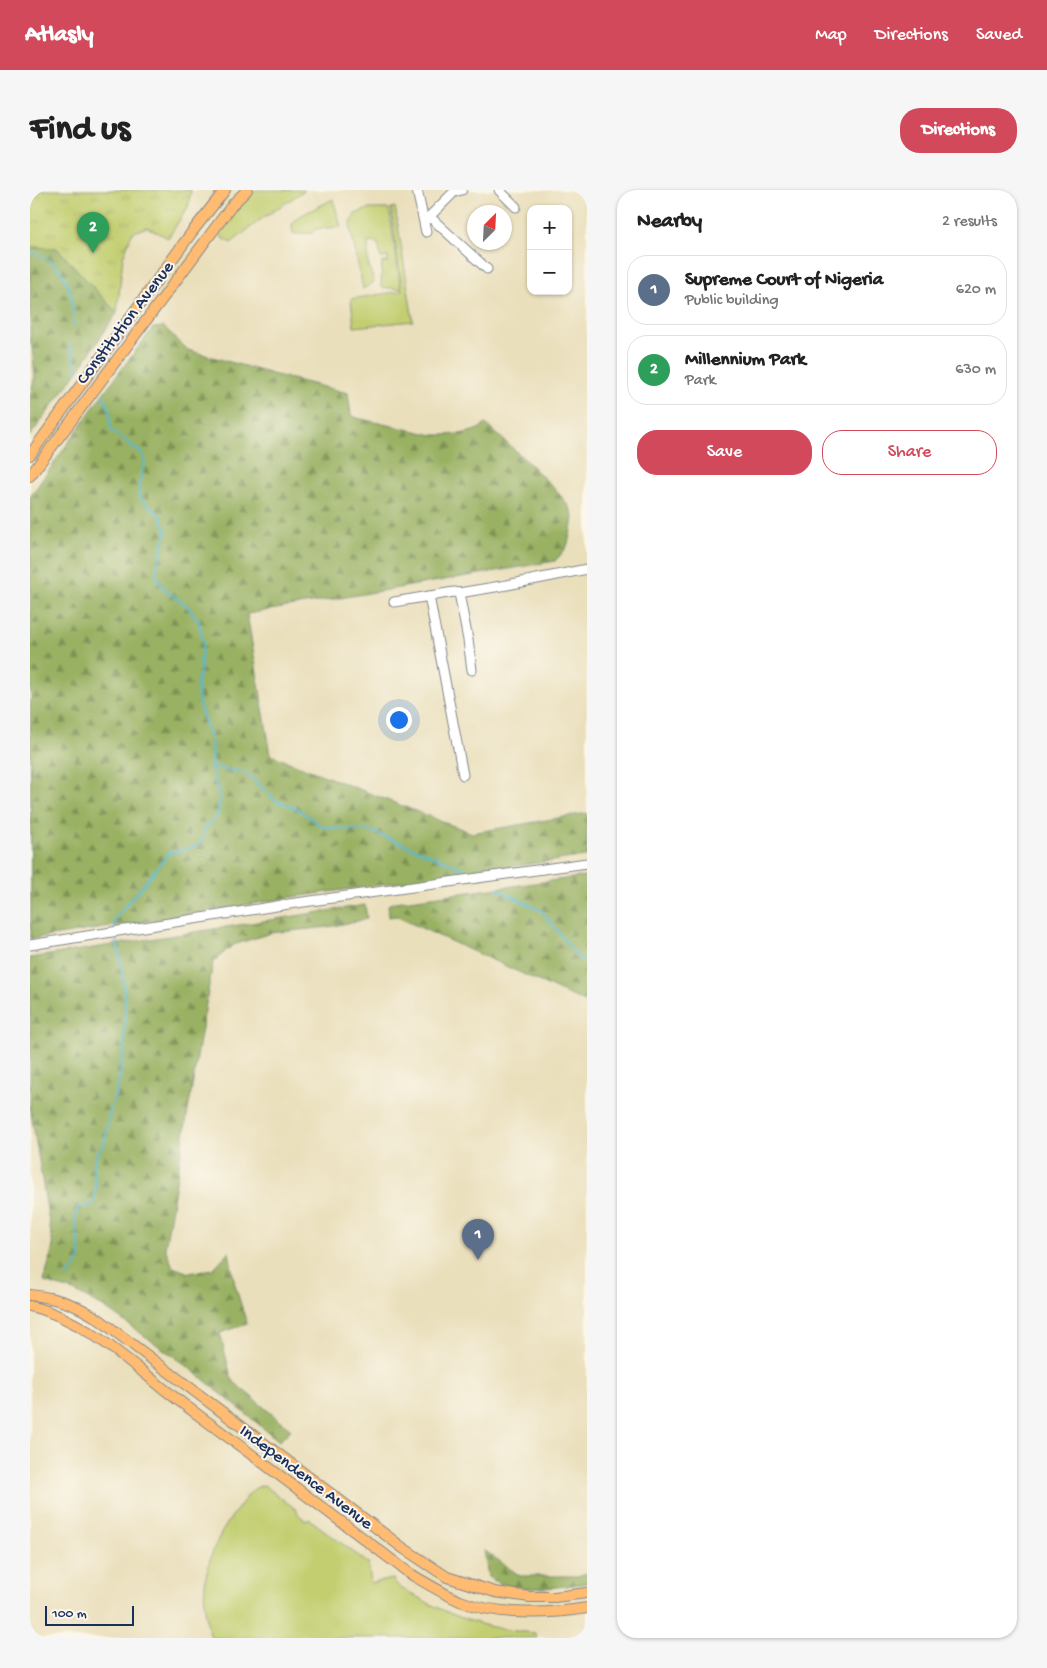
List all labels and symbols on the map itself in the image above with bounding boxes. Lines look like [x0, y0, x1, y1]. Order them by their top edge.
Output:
north arrow [467, 205, 512, 250]
pin: 2 [77, 212, 109, 253]
street label: Constitution Avenue [73, 257, 180, 389]
your location [386, 707, 412, 733]
pin: 1 [462, 1219, 494, 1260]
street label: Independence Avenue [235, 1421, 377, 1535]
scale bar [45, 1603, 134, 1626]

